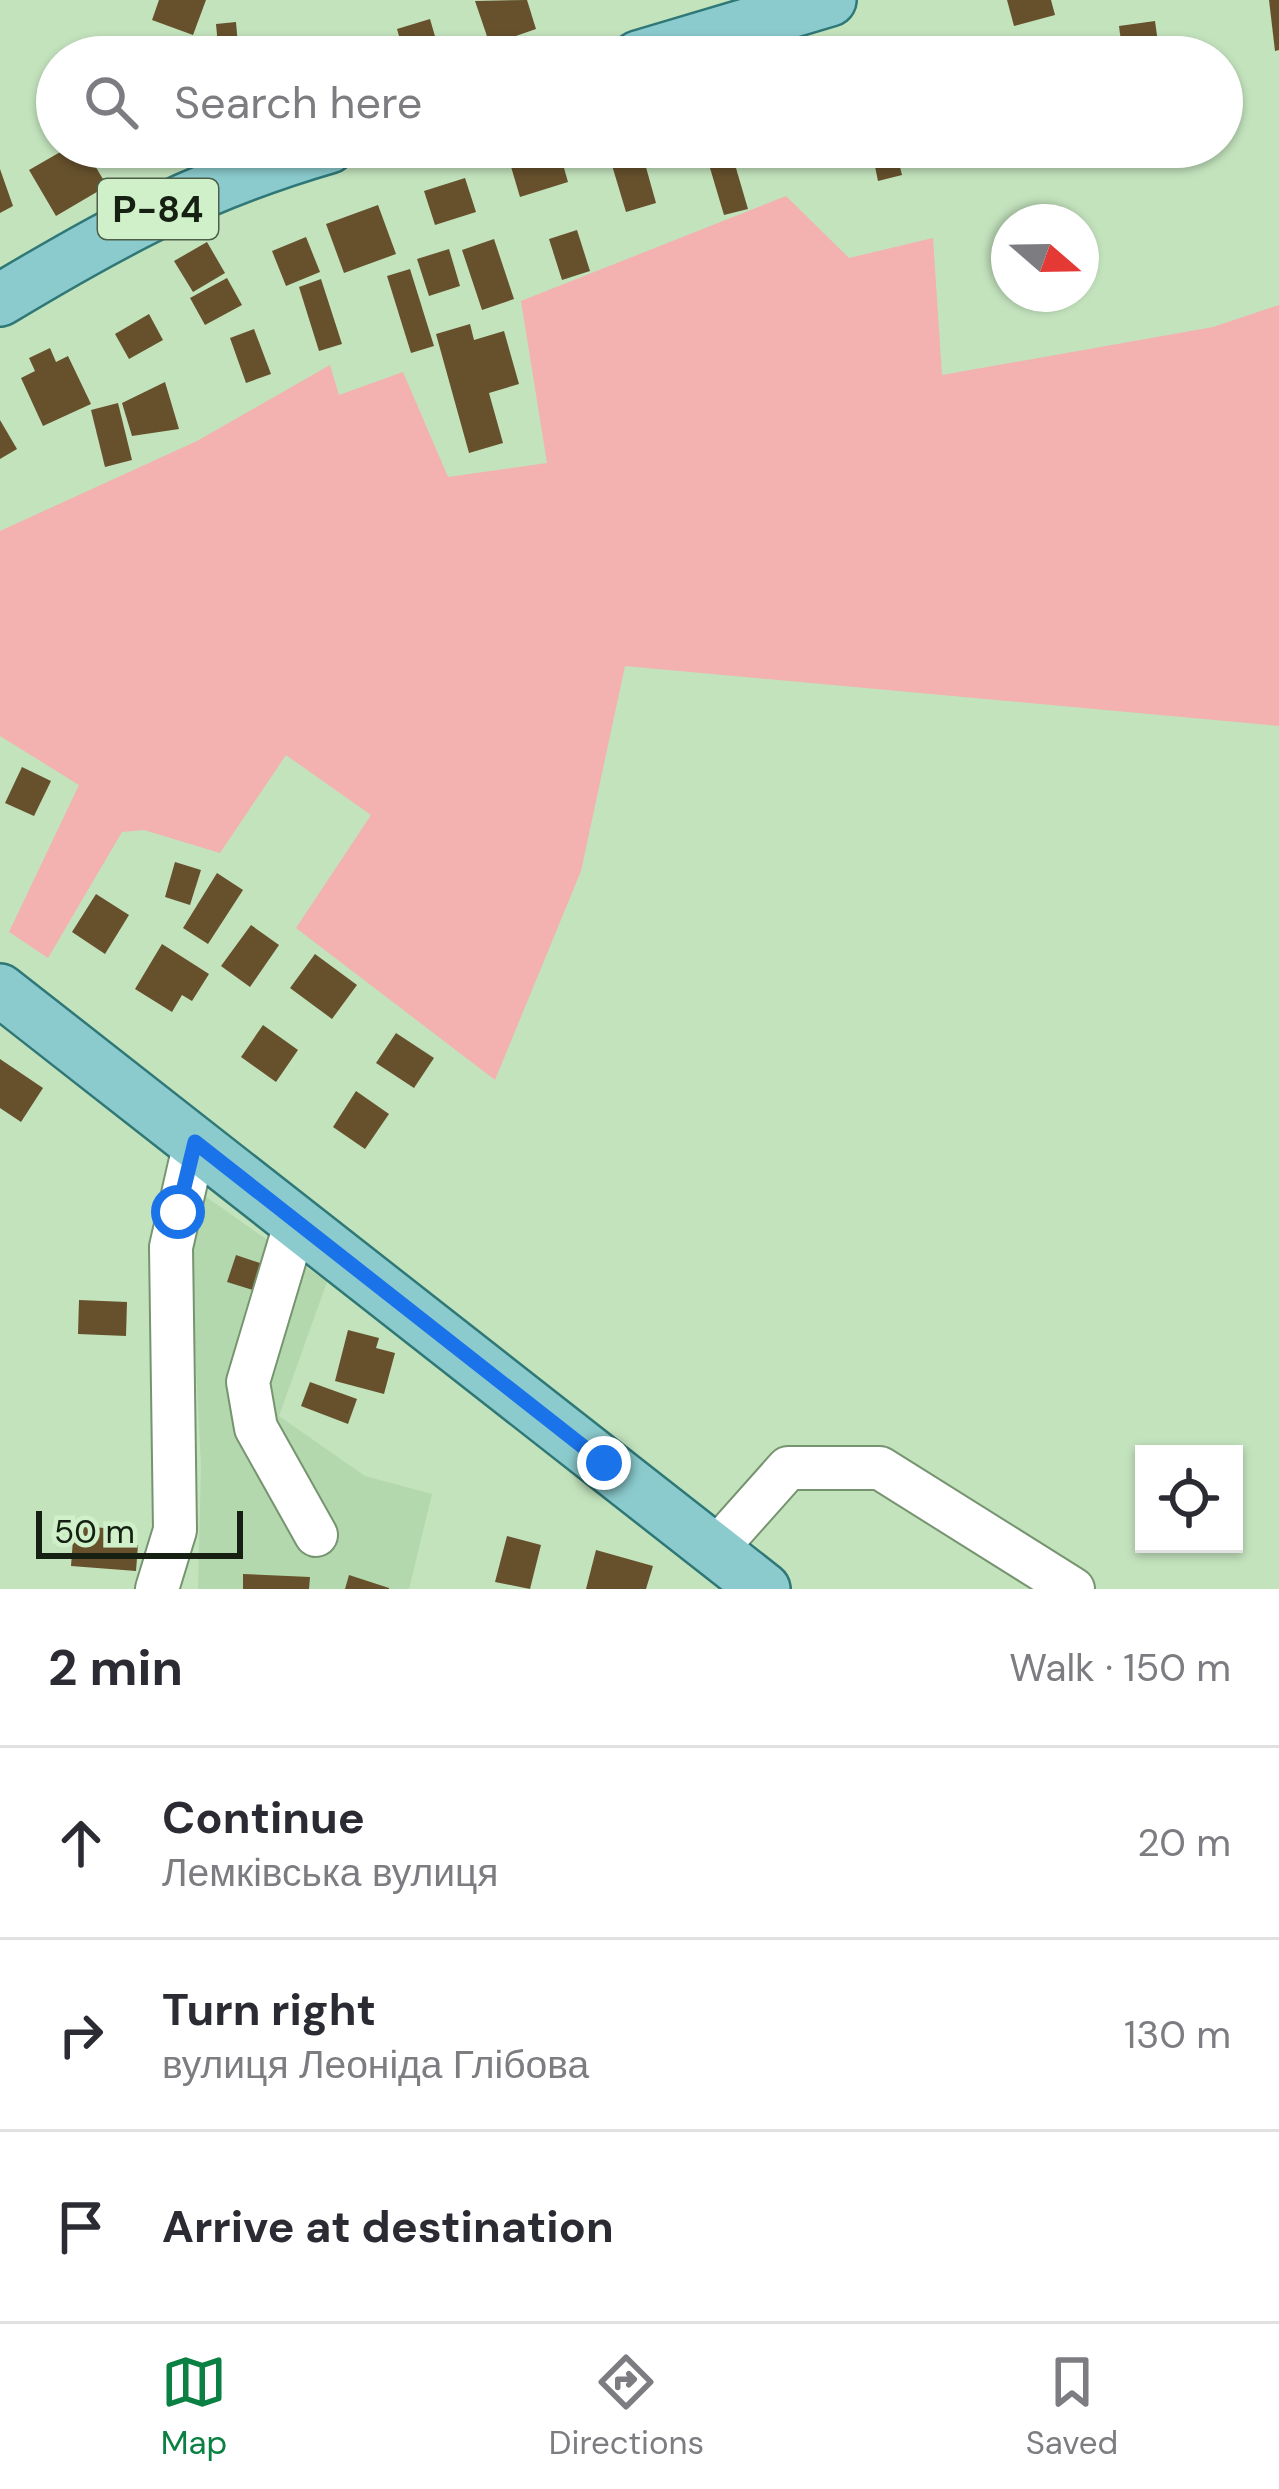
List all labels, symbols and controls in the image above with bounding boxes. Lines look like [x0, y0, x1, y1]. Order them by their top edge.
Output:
search box [36, 36, 1243, 168]
icon: search [78, 69, 144, 135]
text: Search here [174, 73, 422, 132]
road number: Р-84 [98, 179, 218, 239]
north arrow [991, 204, 1099, 312]
route start [151, 1185, 205, 1239]
route end [577, 1436, 631, 1490]
map controls [1135, 1445, 1243, 1553]
button: locate [1135, 1445, 1243, 1553]
scale bar [36, 1505, 243, 1558]
text: 50 m [54, 1510, 135, 1553]
text: 2 min [48, 1634, 183, 1701]
text: Walk · 150 m [1009, 1642, 1231, 1693]
text: Continue [162, 1788, 365, 1847]
icon: ahead [48, 1810, 114, 1876]
text: 20 m [1137, 1817, 1231, 1868]
text: Лемківська вулиця [162, 1847, 498, 1898]
text: Turn right [162, 1980, 376, 2039]
icon: right [48, 2002, 114, 2068]
text: 130 m [1124, 2009, 1231, 2060]
text: вулиця Леоніда Глібова [162, 2039, 589, 2090]
icon: arrive [48, 2194, 114, 2260]
text: Arrive at destination [162, 2197, 614, 2256]
tab: Map [161, 2349, 227, 2464]
tab: Directions [549, 2349, 704, 2464]
tab: Saved [1026, 2349, 1118, 2464]

